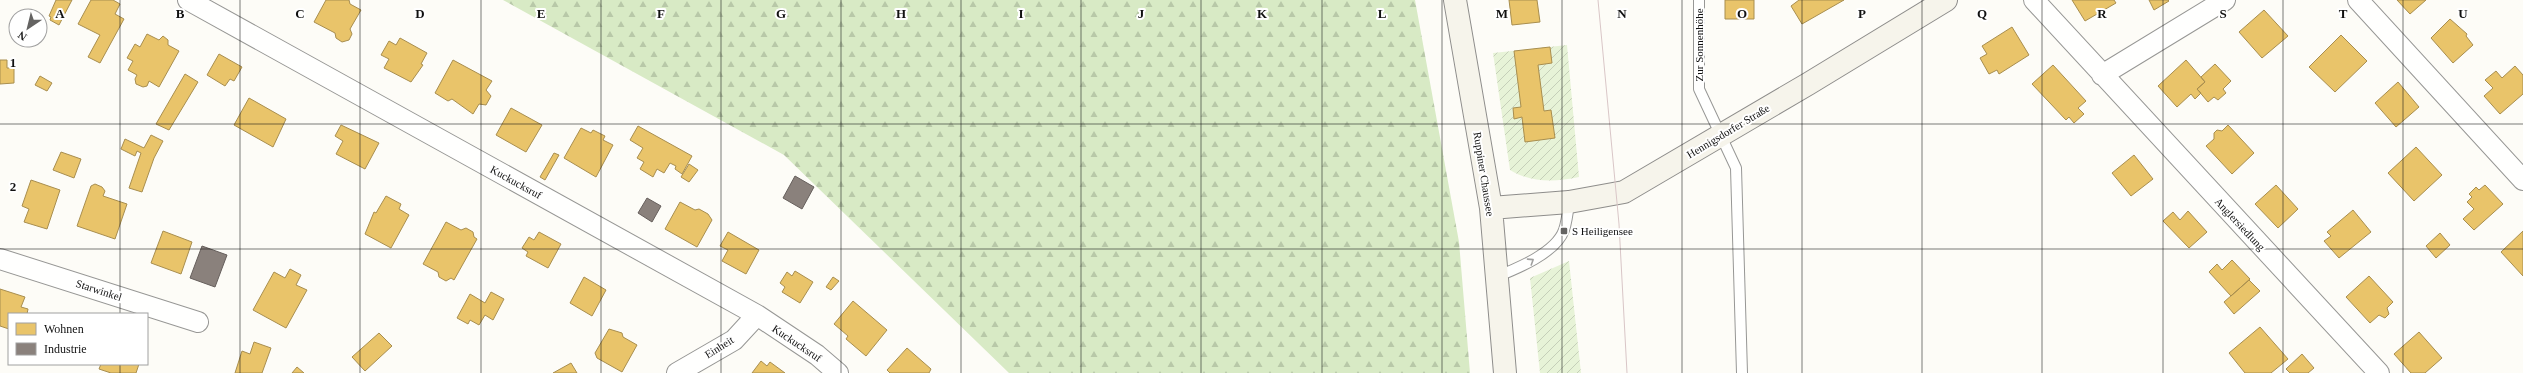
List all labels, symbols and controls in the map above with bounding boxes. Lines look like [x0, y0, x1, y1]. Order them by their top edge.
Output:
text: A [55, 6, 65, 21]
text: B [176, 6, 185, 21]
text: C [295, 6, 305, 21]
text: D [415, 6, 425, 21]
text: E [537, 6, 545, 21]
text: F [657, 6, 665, 21]
text: G [776, 6, 786, 21]
text: H [896, 6, 906, 21]
text: I [1018, 6, 1024, 21]
text: J [1138, 6, 1145, 21]
text: K [1257, 6, 1268, 21]
text: L [1378, 6, 1387, 21]
text: M [1496, 6, 1508, 21]
text: N [1617, 6, 1627, 21]
text: O [1737, 6, 1747, 21]
text: P [1858, 6, 1866, 21]
text: Q [1977, 6, 1987, 21]
text: R [2097, 6, 2107, 21]
text: S [2219, 6, 2227, 21]
text: T [2339, 6, 2348, 21]
text: U [2458, 6, 2468, 21]
north arrow [8, 8, 48, 48]
street label: Zur Sonnenhöhe [1693, 8, 1705, 82]
text: N [16, 29, 29, 43]
text: 1 [10, 55, 16, 70]
street label: Hennigsdorfer Straße [1684, 101, 1772, 160]
street label: Ruppiner Chaussee [1471, 131, 1497, 217]
street label: Kuckucksruf [488, 163, 544, 201]
text: 2 [10, 179, 16, 194]
street label: Anglersiedlung [2212, 195, 2268, 253]
place label: S Heiligensee [1572, 225, 1633, 237]
marker: S Heiligensee [1559, 226, 1569, 236]
one-way arrow [1527, 258, 1534, 266]
street label: Starwinkel [74, 277, 124, 303]
legend [8, 313, 148, 365]
text: Wohnen [44, 322, 84, 336]
street label: Kuckucksruf [770, 322, 824, 364]
street label: Einheit [702, 333, 736, 361]
text: Industrie [44, 342, 87, 356]

